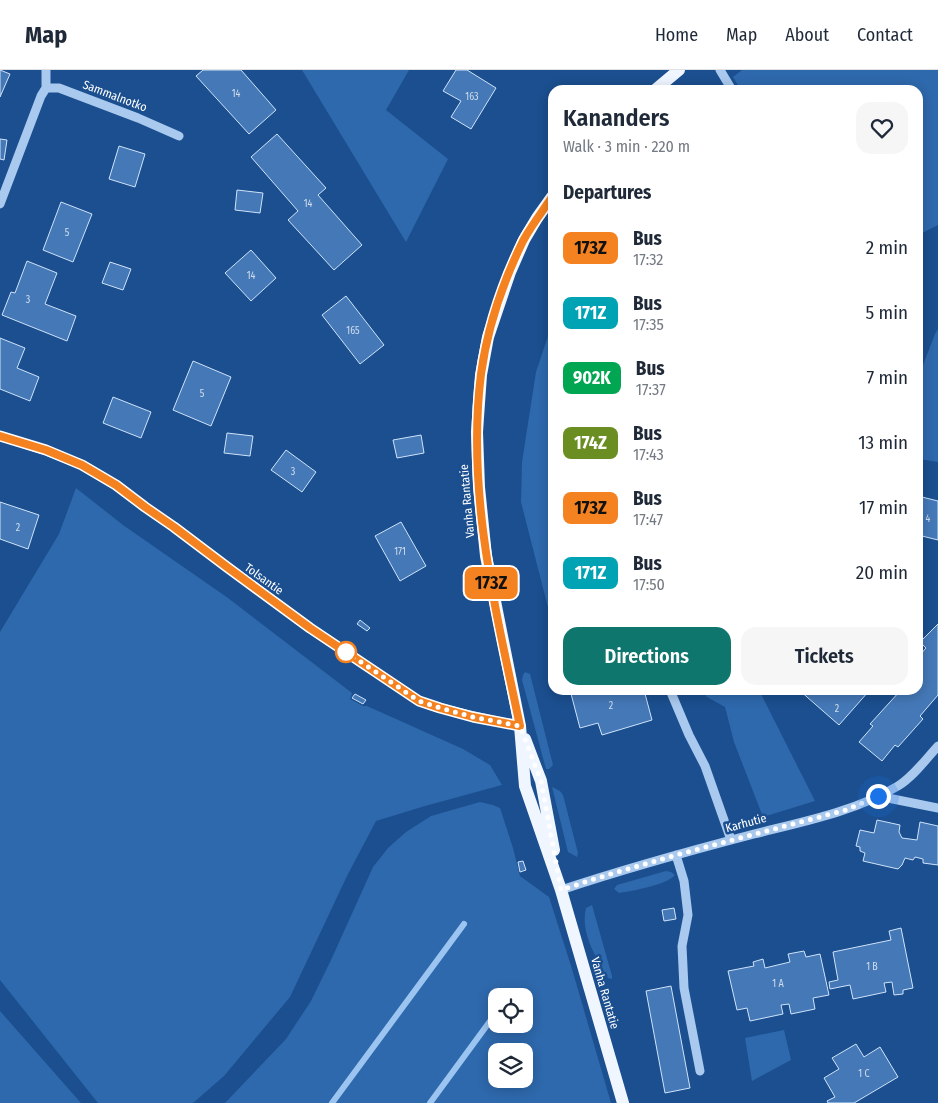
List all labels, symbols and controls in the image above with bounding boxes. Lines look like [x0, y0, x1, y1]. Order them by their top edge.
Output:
text: Map [25, 21, 67, 49]
text: Home [655, 24, 698, 46]
text: Map [726, 24, 757, 46]
text: About [785, 24, 829, 46]
text: Contact [857, 24, 913, 46]
street label: Sammalnotko [81, 77, 149, 115]
house number: 14 [232, 88, 241, 100]
house number: 163 [465, 91, 479, 103]
button: heart [856, 102, 908, 154]
text: Kananders [563, 104, 669, 132]
text: Walk · 3 min · 220 m [563, 137, 690, 156]
text: Departures [563, 181, 651, 204]
house number: 14 [304, 198, 313, 210]
house number: 5 [65, 227, 70, 239]
text: Bus [633, 227, 662, 250]
text: 2 min [866, 236, 908, 259]
text: 173Z [574, 237, 607, 259]
text: 17:32 [633, 250, 663, 269]
house number: 14 [247, 270, 256, 282]
text: Bus [633, 292, 662, 315]
house number: 3 [26, 294, 31, 306]
text: 5 min [865, 301, 908, 324]
text: 171Z [575, 302, 606, 324]
text: 17:35 [633, 315, 664, 334]
house number: 165 [346, 325, 360, 337]
text: Bus [636, 357, 665, 380]
text: 7 min [866, 366, 908, 389]
text: 902K [573, 367, 611, 389]
text: 17:37 [636, 380, 666, 399]
house number: 5 [200, 388, 205, 400]
text: Bus [633, 422, 662, 445]
text: 13 min [858, 431, 908, 454]
text: 174Z [574, 432, 607, 454]
text: 17:43 [633, 445, 664, 464]
street label: Vanha Rantatie [457, 463, 477, 539]
house number: 3 [291, 466, 296, 478]
text: Bus [633, 487, 662, 510]
text: 17 min [859, 496, 908, 519]
text: 173Z [574, 497, 607, 519]
text: 17:47 [633, 510, 663, 529]
house number: 4 [926, 513, 931, 525]
house number: 2 [16, 522, 21, 534]
house number: 171 [394, 546, 406, 558]
text: Bus [633, 552, 662, 575]
street label: Tolsantie [242, 560, 286, 598]
text: 20 min [856, 561, 908, 584]
text: 171Z [575, 562, 606, 584]
line badge: 173Z [456, 567, 526, 599]
text: 173Z [475, 572, 507, 594]
text: 17:50 [633, 575, 665, 594]
button: Directions [563, 627, 731, 685]
button: Tickets [741, 627, 908, 685]
unlabelled marker [335, 641, 357, 663]
house number: 2 [609, 700, 614, 712]
house number: 2 [835, 703, 840, 715]
your location [866, 784, 891, 809]
street label: Karhutie [724, 811, 768, 835]
street label: Vanha Rantatie [588, 955, 622, 1031]
house number: 1 B [866, 961, 878, 973]
house number: 1 A [772, 978, 784, 990]
map controls [488, 988, 533, 1088]
button: locate [488, 988, 533, 1033]
button: layers [488, 1043, 533, 1088]
house number: 1 C [858, 1068, 870, 1080]

